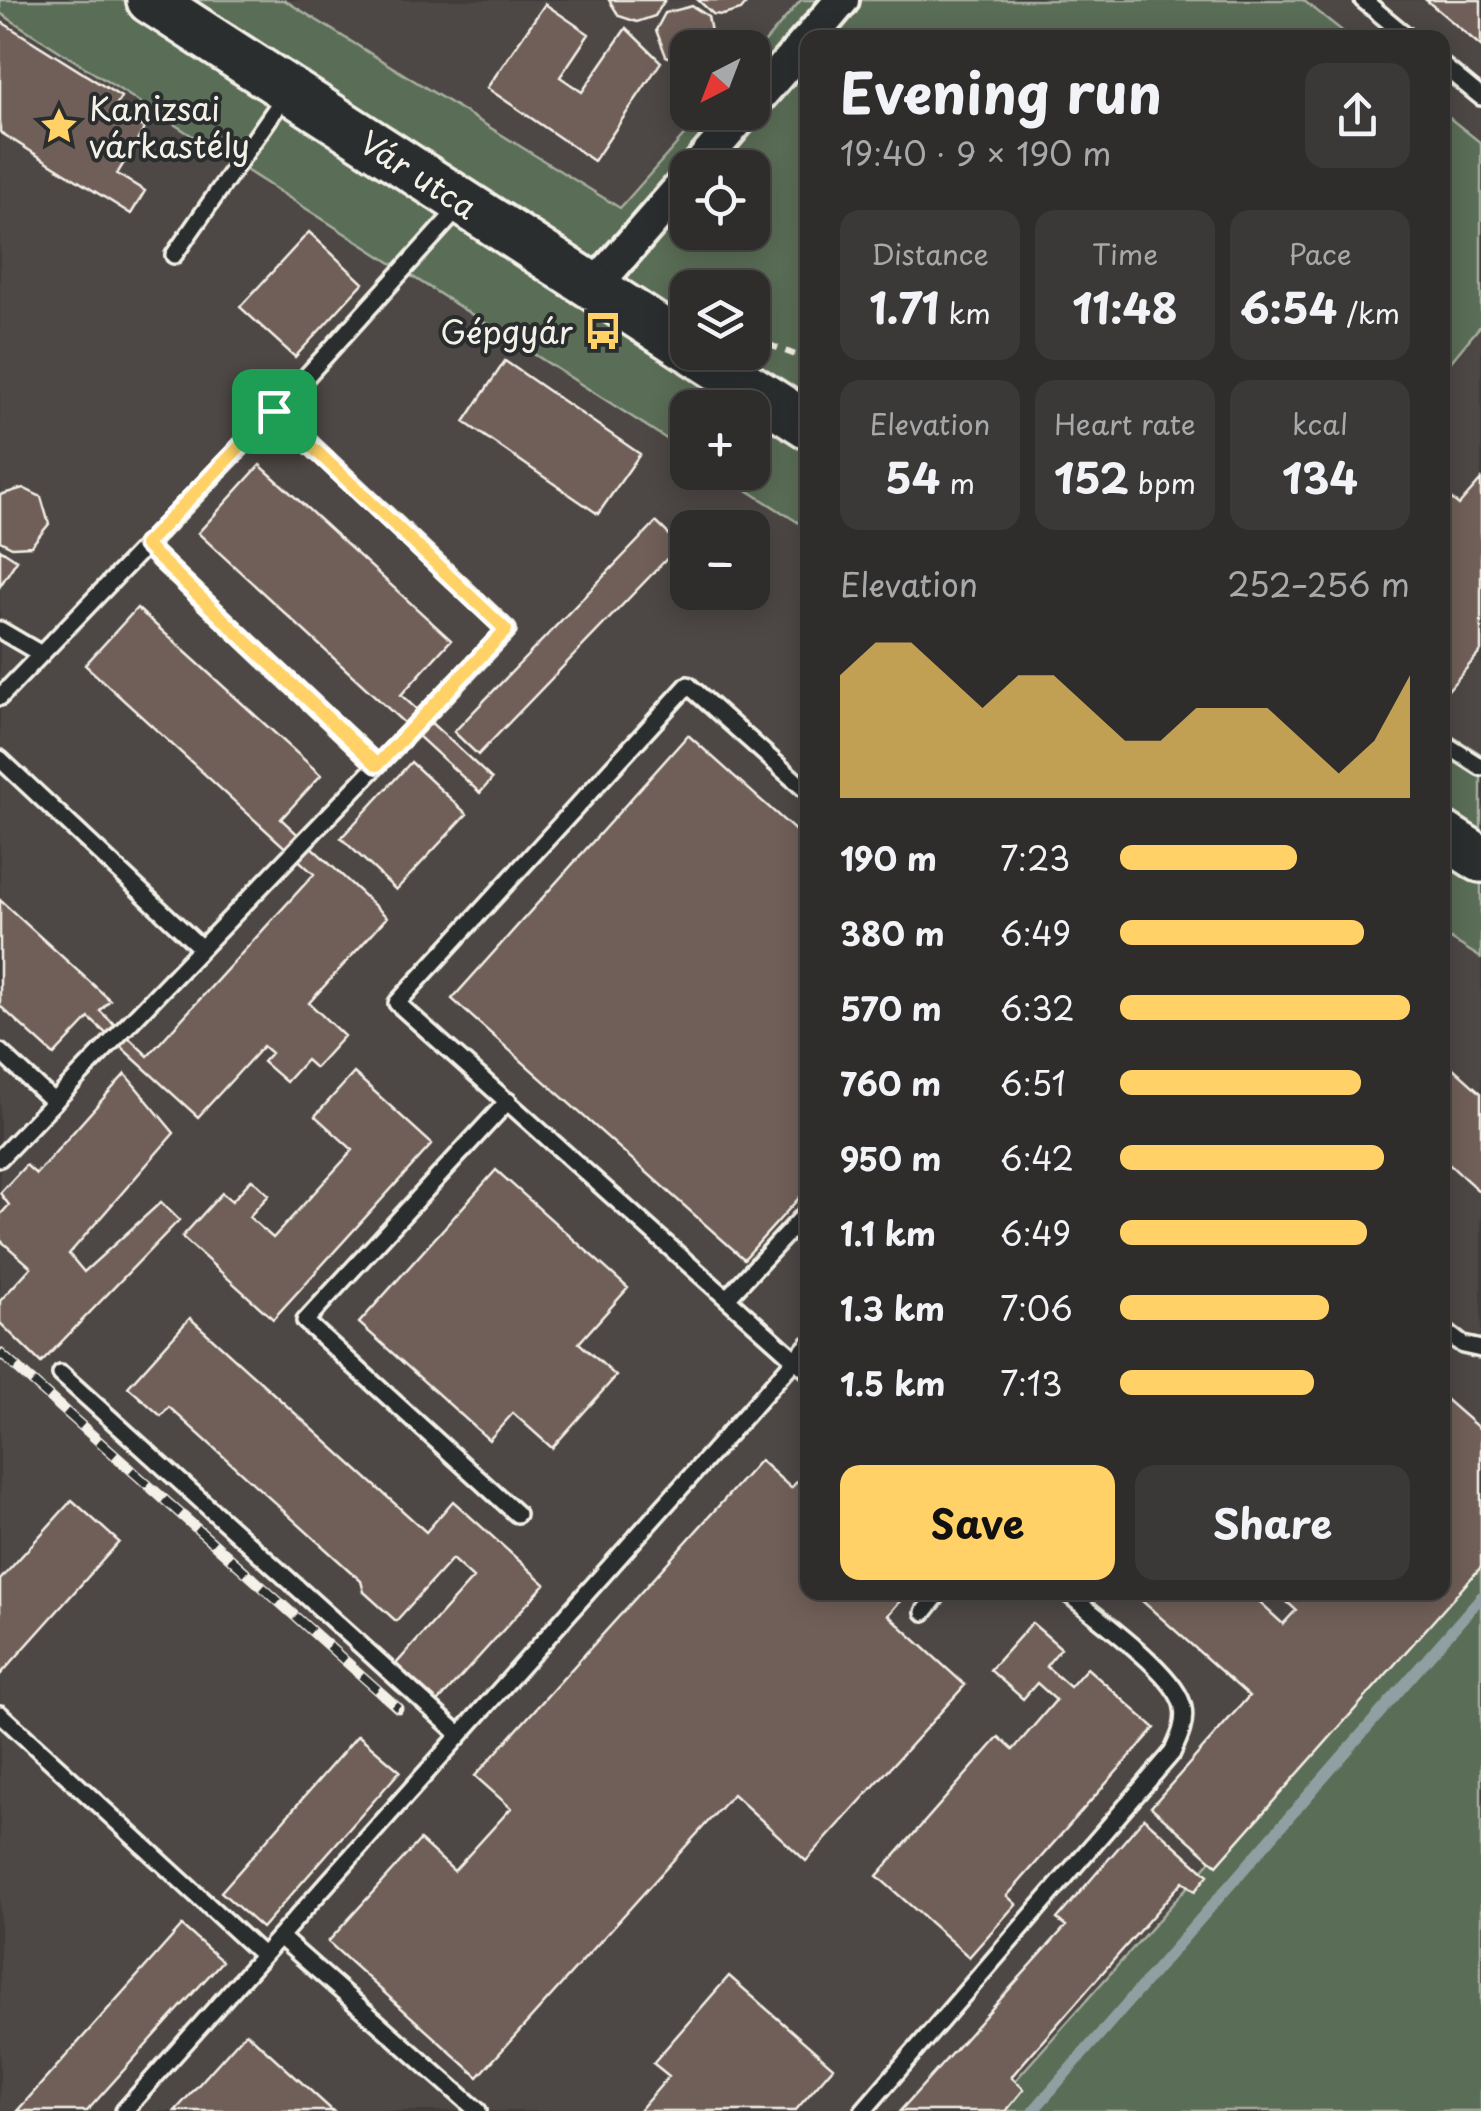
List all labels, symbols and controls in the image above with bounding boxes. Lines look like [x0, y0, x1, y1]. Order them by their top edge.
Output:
north arrow [670, 30, 770, 130]
map controls [670, 30, 770, 610]
text: Evening run [840, 50, 1162, 133]
button: share [1305, 63, 1410, 168]
place label: Kanizsai várkastély [89, 84, 250, 169]
place icon: Kanizsai várkastély [38, 105, 80, 147]
street label: Vár utca [350, 118, 488, 230]
text: 19:40 · 9 × 190 m [840, 129, 1111, 177]
button: locate [670, 150, 770, 250]
text: Distance [871, 232, 989, 275]
text: Time [1092, 232, 1158, 275]
text: Pace [1288, 232, 1352, 275]
button: layers [670, 270, 770, 370]
text: 1.71 [869, 275, 939, 338]
text: 11:48 [1072, 275, 1178, 338]
text: 6:54 [1240, 275, 1337, 338]
text: km [939, 291, 991, 334]
text: /km [1337, 291, 1400, 334]
place label: Gépgyár [440, 307, 574, 355]
bus stop icon: Gépgyár [582, 310, 624, 352]
pin [232, 369, 317, 454]
icon: arrive [247, 384, 302, 439]
button: + [670, 390, 770, 490]
text: Elevation [870, 402, 990, 445]
text: Heart rate [1054, 402, 1196, 445]
text: kcal [1292, 402, 1348, 445]
text: 54 [885, 445, 940, 508]
text: 152 [1054, 445, 1129, 508]
text: 134 [1282, 445, 1358, 508]
text: m [940, 461, 975, 504]
text: bpm [1129, 461, 1196, 504]
button: − [670, 510, 770, 610]
text: Elevation [840, 560, 978, 608]
text: 252–256 m [1227, 560, 1410, 608]
text: 190 m [840, 834, 937, 882]
text: 7:23 [1000, 834, 1070, 882]
text: 380 m [840, 909, 945, 957]
text: 6:49 [1000, 909, 1071, 957]
text: 570 m [840, 984, 942, 1032]
text: 6:32 [1000, 984, 1075, 1032]
text: 760 m [840, 1059, 941, 1107]
text: 6:51 [1000, 1059, 1066, 1107]
text: 950 m [840, 1134, 941, 1182]
text: 6:42 [1000, 1134, 1074, 1182]
text: 1.1 km [840, 1209, 936, 1257]
text: 6:49 [1000, 1209, 1071, 1257]
text: 1.3 km [840, 1284, 945, 1332]
text: 7:06 [1000, 1284, 1073, 1332]
text: 1.5 km [840, 1359, 945, 1407]
text: 7:13 [1000, 1359, 1062, 1407]
button: Save [840, 1465, 1115, 1580]
button: Share [1135, 1465, 1410, 1580]

